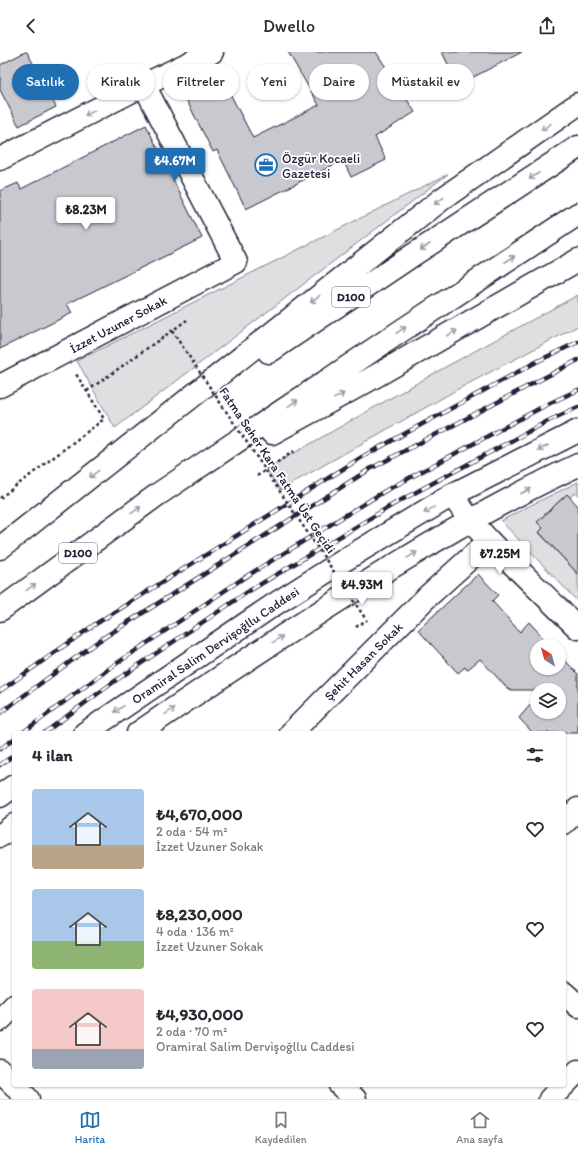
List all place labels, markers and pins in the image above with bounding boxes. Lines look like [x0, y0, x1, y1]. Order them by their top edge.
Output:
pin: ₺4.67M [142, 148, 208, 182]
place label: Özgür Kocaeli Gazetesi [282, 151, 360, 181]
office icon: Özgür Kocaeli Gazetesi [253, 152, 279, 178]
pin: ₺8.23M [53, 197, 119, 231]
pin: ₺7.25M [467, 541, 533, 575]
pin: ₺4.93M [329, 572, 395, 606]

